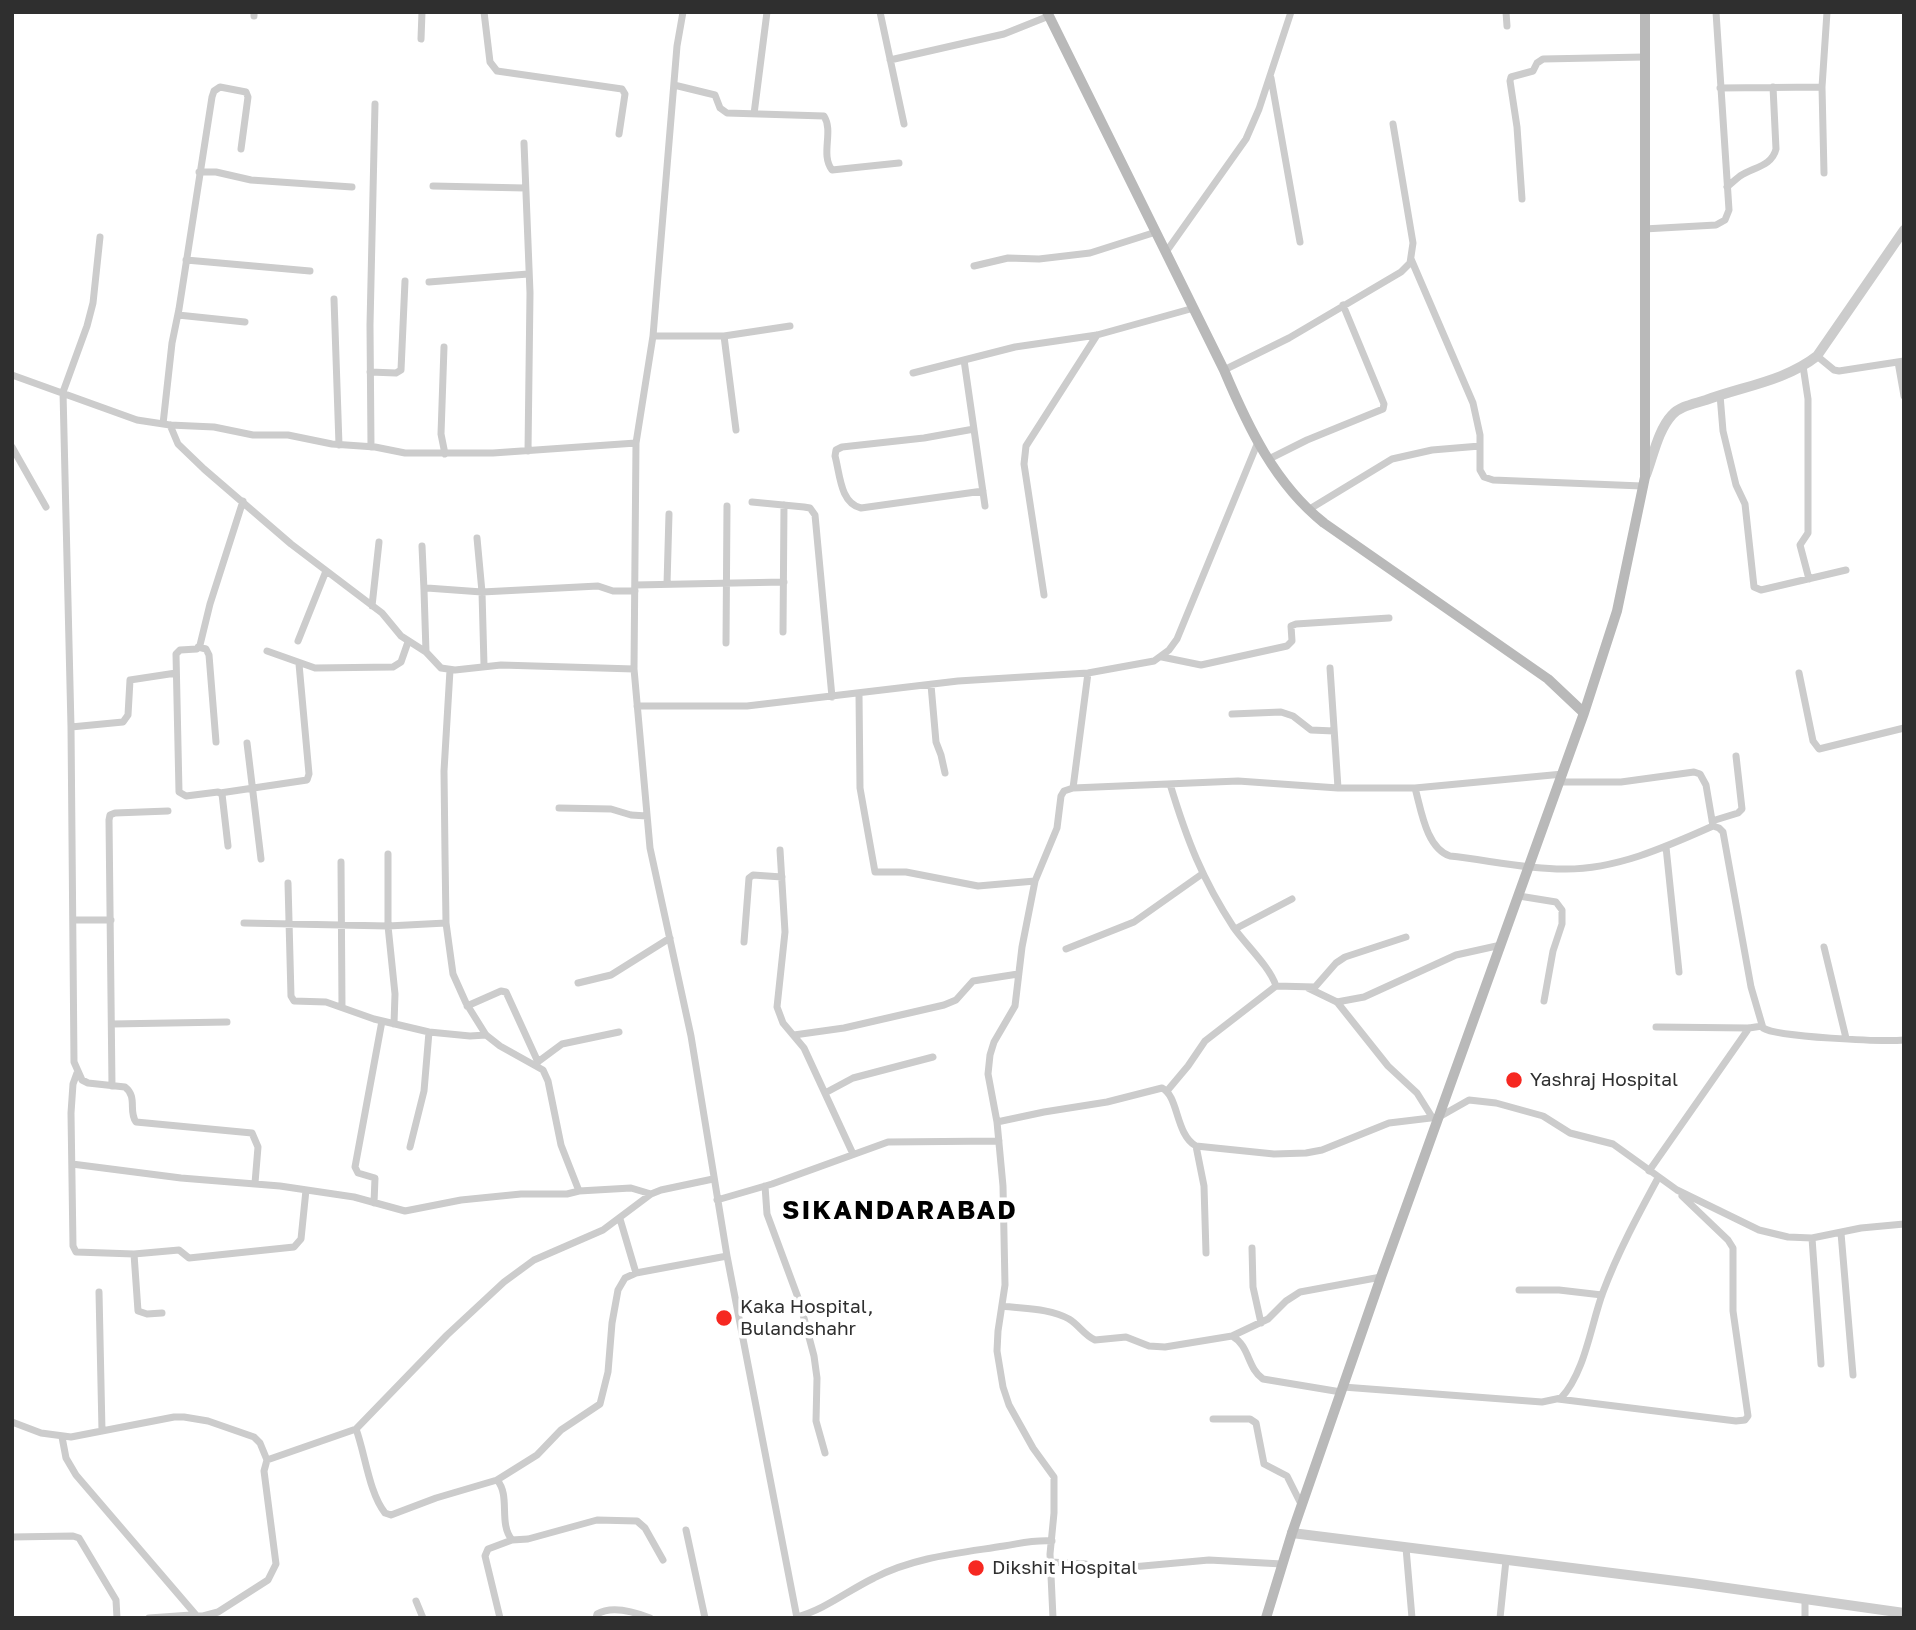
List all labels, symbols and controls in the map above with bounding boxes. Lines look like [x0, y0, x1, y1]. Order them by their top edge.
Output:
place label: Yashraj Hospital [1530, 1069, 1678, 1091]
marker: Yashraj Hospital [1504, 1070, 1524, 1090]
district label: SIKANDARABAD [784, 1195, 1016, 1227]
place label: Kaka Hospital, Bulandshahr [740, 1296, 873, 1340]
marker: Kaka Hospital, Bulandshahr [714, 1308, 734, 1328]
place label: Dikshit Hospital [992, 1557, 1137, 1579]
marker: Dikshit Hospital [966, 1558, 986, 1578]

